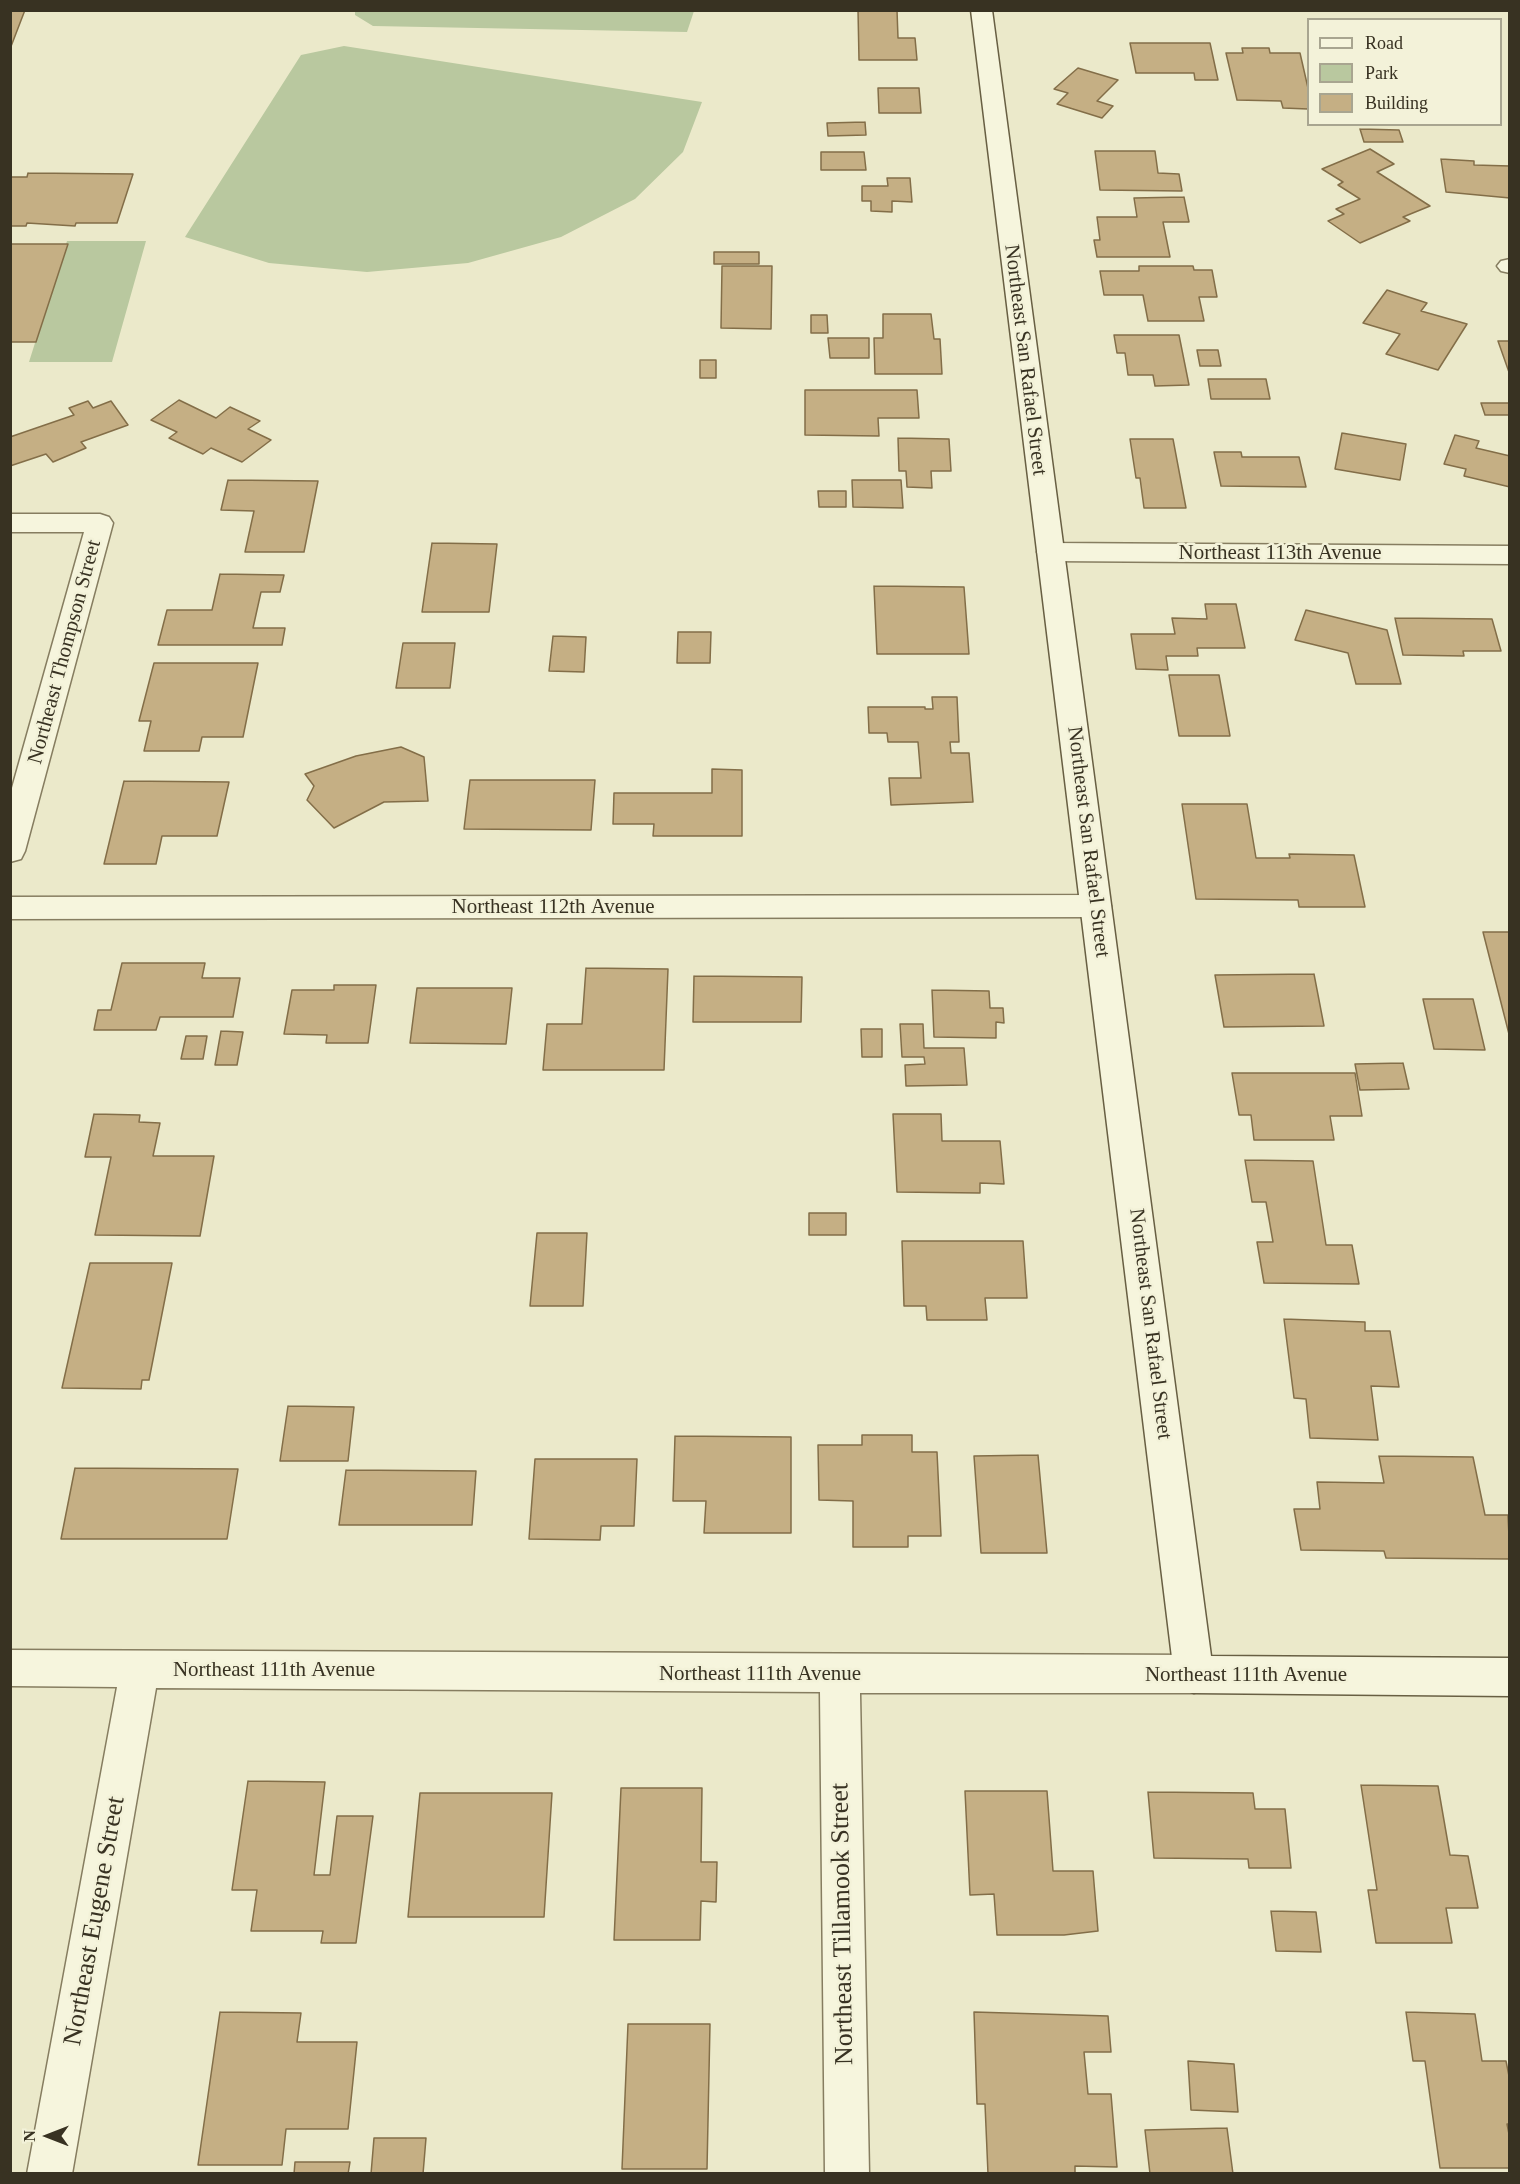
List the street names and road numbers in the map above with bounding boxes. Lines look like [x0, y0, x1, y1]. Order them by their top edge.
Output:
street label: Northeast San Rafael Street [998, 243, 1052, 477]
street label: Northeast Thompson Street [23, 537, 107, 767]
street label: Northeast 113th Avenue [1179, 540, 1381, 566]
street label: Northeast San Rafael Street [1061, 725, 1115, 959]
street label: Northeast 112th Avenue [452, 894, 654, 920]
street label: Northeast San Rafael Street [1123, 1207, 1177, 1441]
street label: Northeast 111th Avenue [173, 1657, 375, 1683]
street label: Northeast 111th Avenue [659, 1661, 861, 1687]
street label: Northeast 111th Avenue [1145, 1662, 1347, 1688]
street label: Northeast Tillamook Street [825, 1783, 861, 2065]
street label: Northeast Eugene Street [58, 1794, 132, 2048]

